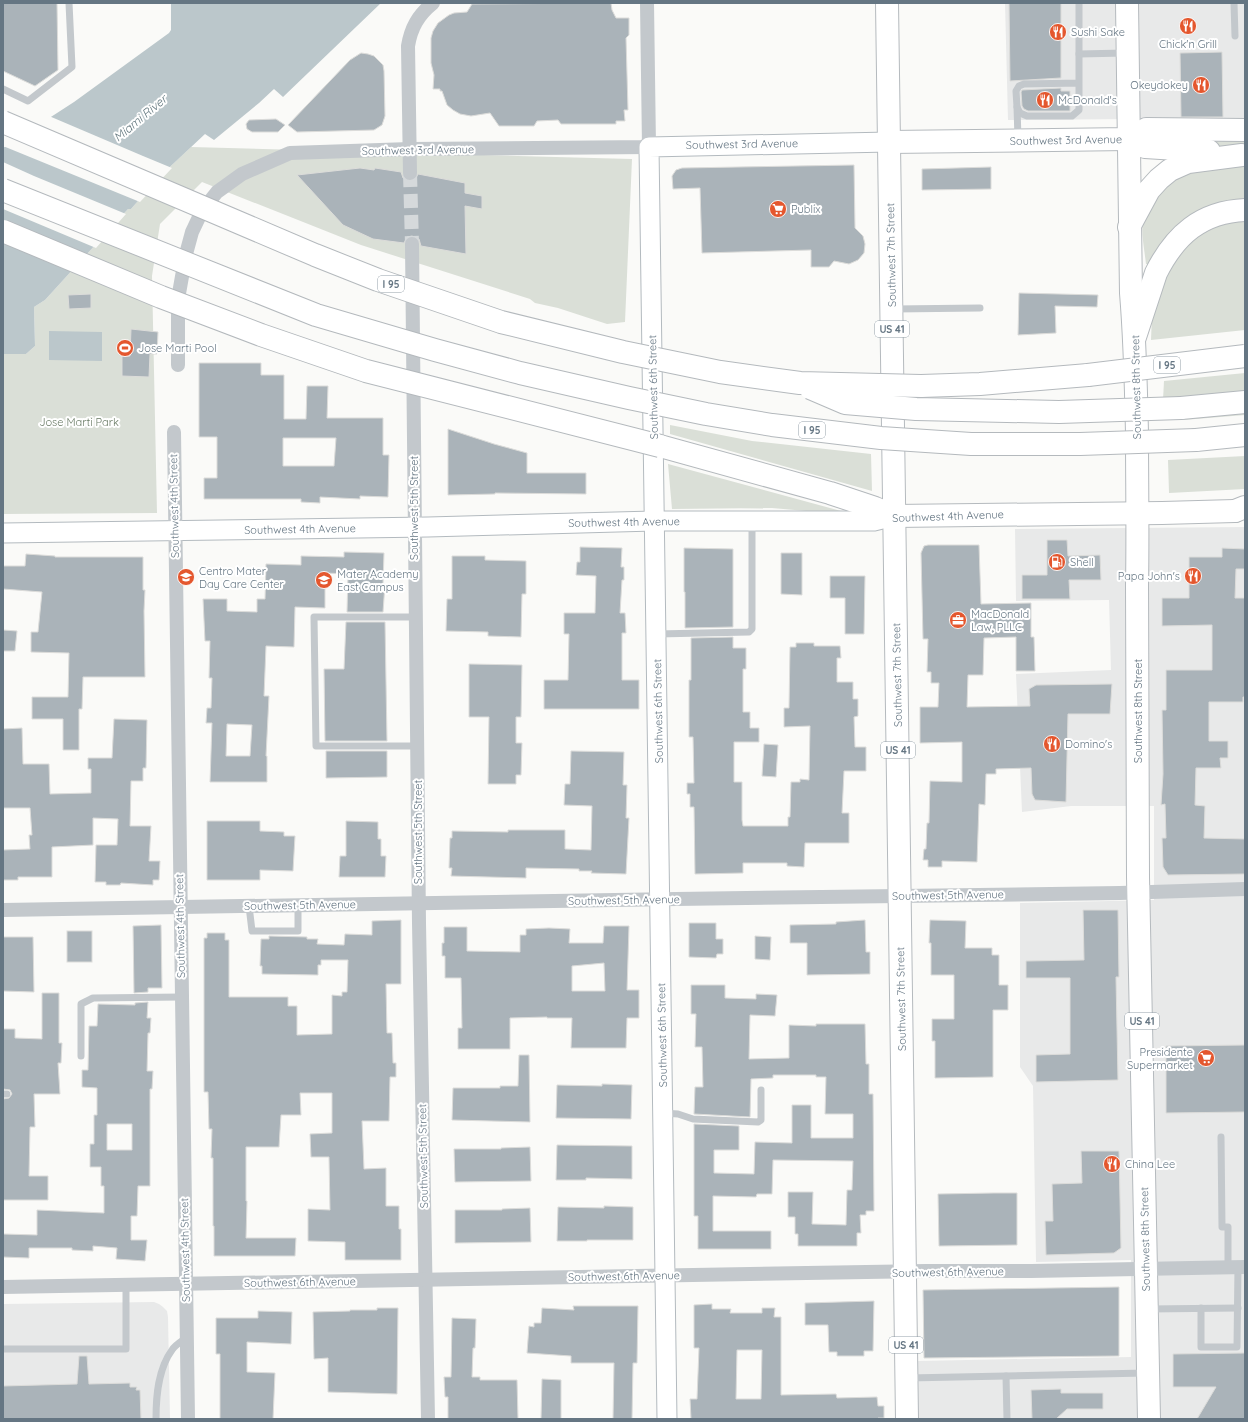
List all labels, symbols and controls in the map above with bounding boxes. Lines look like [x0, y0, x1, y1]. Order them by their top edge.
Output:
restaurant icon: Chick'n Grill [1178, 16, 1198, 36]
restaurant icon: Sushi Sake [1048, 22, 1068, 42]
place label: Sushi Sake [1071, 25, 1125, 39]
place label: Chick'n Grill [1159, 37, 1217, 51]
restaurant icon: Okeydokey [1191, 75, 1211, 95]
place label: Okeydokey [1130, 78, 1188, 92]
restaurant icon: McDonald's [1035, 90, 1055, 110]
water label: Miami River [110, 91, 171, 145]
place label: McDonald's [1058, 93, 1117, 107]
street label: Southwest 3rd Avenue [1010, 132, 1122, 148]
street label: Southwest 3rd Avenue [686, 136, 798, 152]
street label: Southwest 3rd Avenue [362, 142, 474, 158]
supermarket icon: Publix [768, 199, 788, 219]
place label: Publix [791, 202, 821, 216]
street label: Southwest 7th Street [883, 203, 899, 307]
road number: I 95 [378, 276, 404, 292]
road number: US 41 [875, 321, 909, 337]
street label: Southwest 6th Street [645, 334, 661, 439]
street label: Southwest 8th Street [1128, 334, 1144, 439]
sports icon: Jose Marti Pool [115, 338, 135, 358]
place label: Jose Marti Pool [138, 341, 217, 355]
road number: I 95 [1154, 357, 1180, 373]
park label: Jose Marti Park [39, 415, 119, 429]
road number: I 95 [799, 422, 825, 438]
street label: Southwest 4th Street [166, 453, 182, 558]
street label: Southwest 5th Street [407, 455, 421, 560]
street label: Southwest 4th Avenue [892, 507, 1004, 525]
street label: Southwest 4th Avenue [568, 514, 680, 530]
street label: Southwest 4th Avenue [244, 521, 356, 537]
fuel station icon: Shell [1047, 552, 1067, 572]
place label: Shell [1070, 555, 1094, 569]
place label: Centro Mater Day Care Center [199, 564, 285, 591]
restaurant icon: Papa John's [1183, 566, 1203, 586]
school or university icon: Centro Mater Day Care Center [176, 567, 196, 587]
place label: Mater Academy East Campus [337, 567, 418, 594]
place label: Papa John's [1118, 569, 1180, 583]
school or university icon: Mater Academy East Campus [314, 570, 334, 590]
place label: MacDonald Law, PLLC [971, 607, 1029, 634]
office icon: MacDonald Law, PLLC [948, 610, 968, 630]
street label: Southwest 7th Street [889, 623, 905, 727]
street label: Southwest 6th Street [650, 658, 666, 763]
street label: Southwest 8th Street [1131, 659, 1145, 763]
restaurant icon: Domino's [1042, 734, 1062, 754]
place label: Domino's [1065, 737, 1112, 751]
road number: US 41 [881, 742, 915, 758]
street label: Southwest 5th Street [411, 779, 425, 884]
street label: Southwest 4th Street [172, 873, 188, 978]
street label: Southwest 5th Avenue [892, 887, 1004, 903]
street label: Southwest 5th Avenue [568, 892, 680, 908]
street label: Southwest 5th Avenue [244, 897, 356, 913]
street label: Southwest 7th Street [893, 947, 909, 1051]
street label: Southwest 6th Street [654, 982, 670, 1087]
road number: US 41 [1125, 1013, 1159, 1029]
place label: Presidente Supermarket [1127, 1045, 1193, 1072]
supermarket icon: Presidente Supermarket [1196, 1048, 1216, 1068]
street label: Southwest 5th Street [415, 1103, 431, 1208]
restaurant icon: China Lee [1102, 1154, 1122, 1174]
place label: China Lee [1125, 1157, 1175, 1171]
street label: Southwest 8th Street [1137, 1186, 1153, 1291]
street label: Southwest 4th Street [177, 1197, 193, 1302]
street label: Southwest 6th Avenue [892, 1264, 1004, 1280]
street label: Southwest 6th Avenue [568, 1268, 680, 1284]
street label: Southwest 6th Avenue [244, 1274, 356, 1290]
road number: US 41 [889, 1337, 923, 1353]

